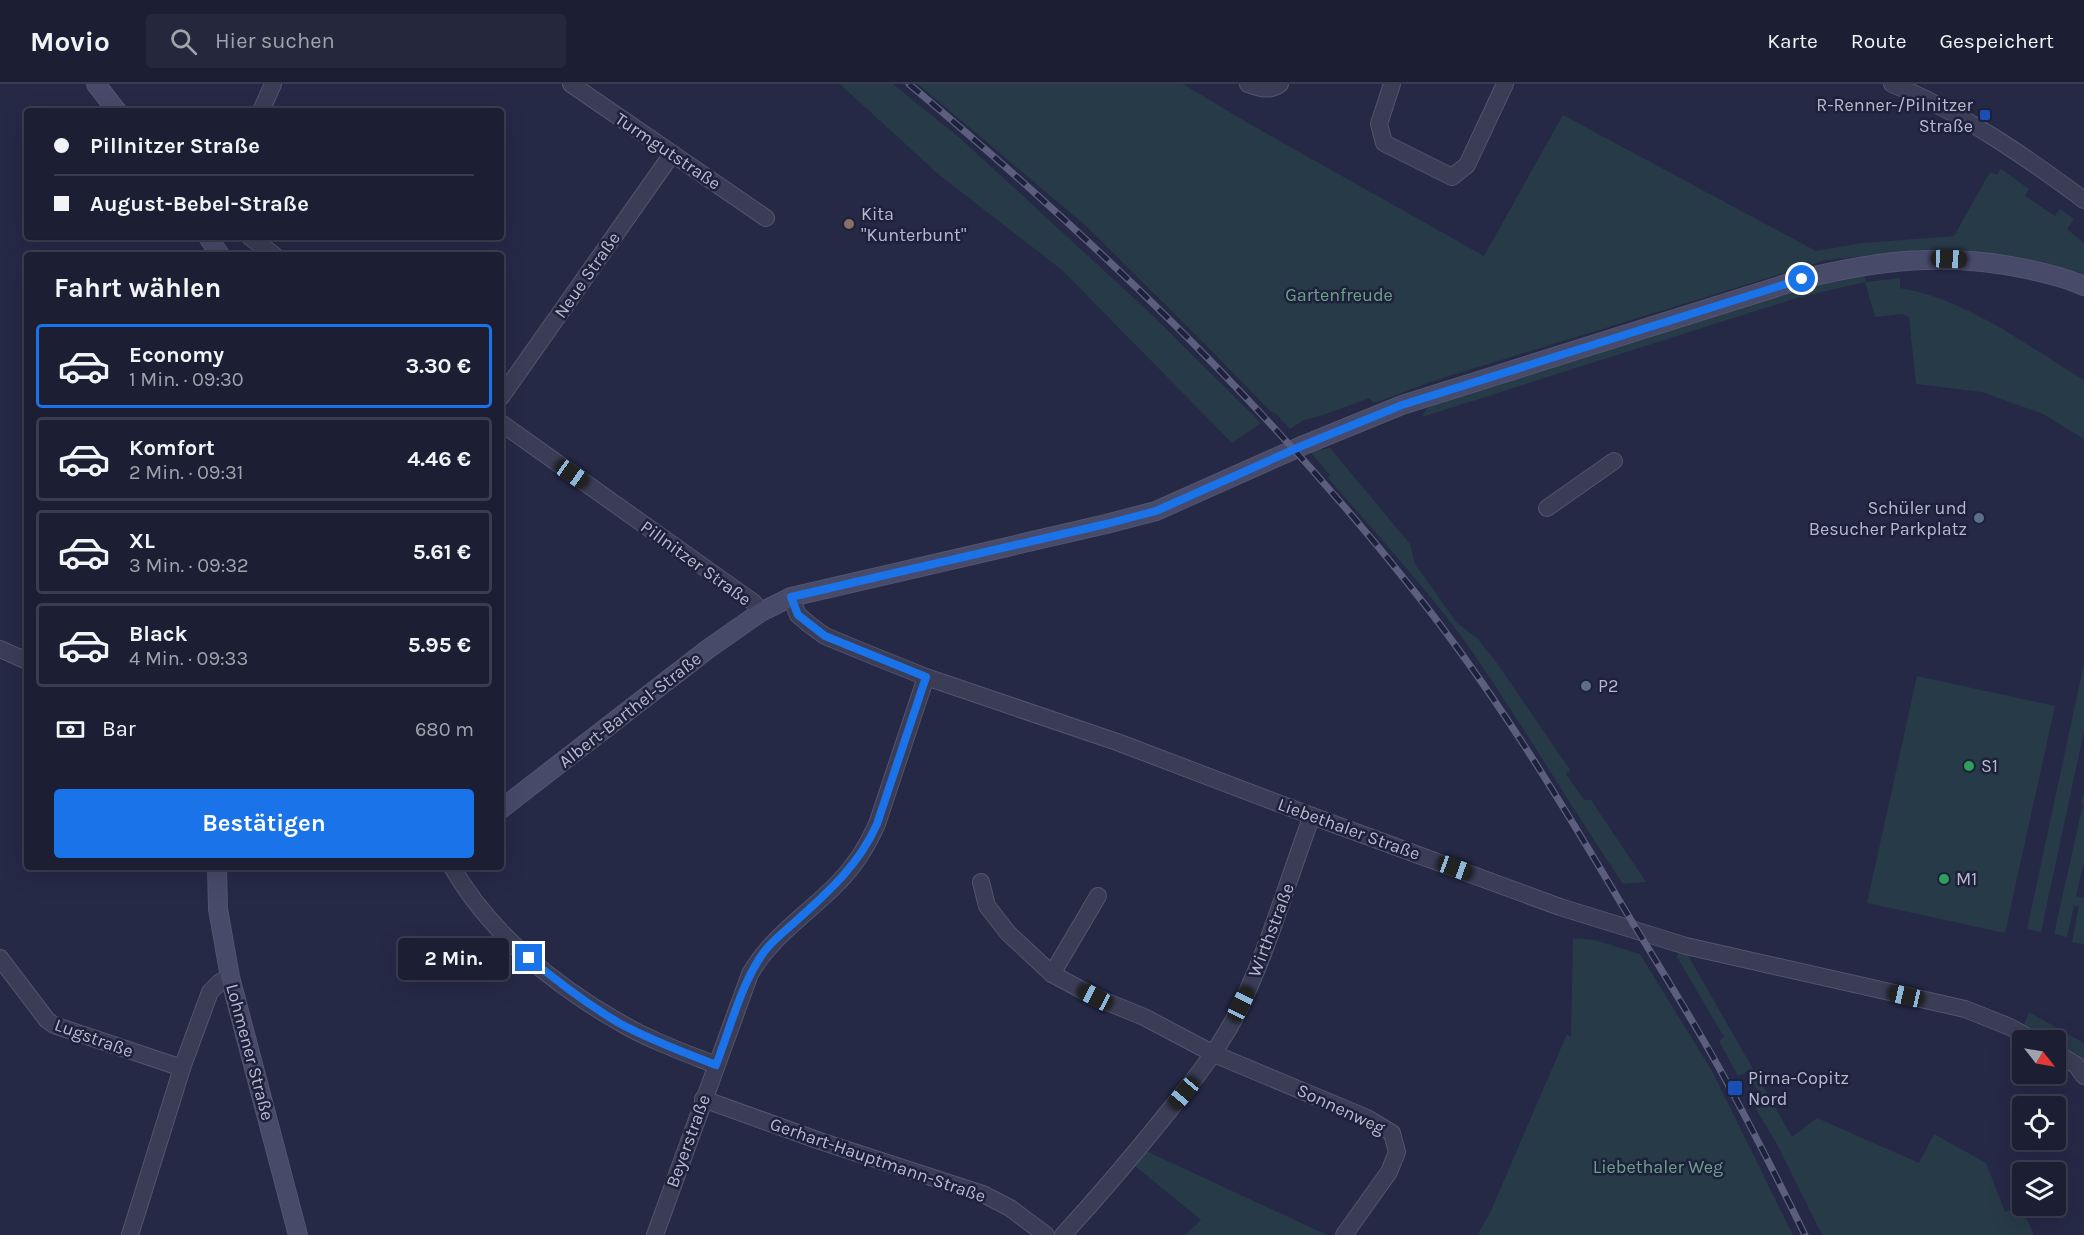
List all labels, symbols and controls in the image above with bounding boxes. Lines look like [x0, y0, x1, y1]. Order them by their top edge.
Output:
search box [146, 14, 566, 68]
text: Movio [30, 25, 110, 58]
icon: search [167, 25, 200, 58]
text: Hier suchen [215, 28, 335, 54]
text: Karte [1767, 29, 1818, 53]
text: Route [1851, 29, 1907, 53]
text: Gespeichert [1940, 29, 2054, 53]
place label: R-Renner-/Pilnitzer Straße [1816, 94, 1973, 137]
street label: Turmgutstraße [611, 108, 725, 194]
marker: R-Renner-/Pilnitzer Straße [1978, 108, 1992, 122]
text: Pillnitzer Straße [90, 133, 260, 159]
text: August-Bebel-Straße [90, 191, 309, 217]
place label: Kita "Kunterbunt" [861, 203, 966, 246]
marker: Kita "Kunterbunt" [842, 217, 856, 231]
street label: Neue Straße [549, 228, 625, 322]
car [1931, 249, 1967, 269]
route start [1788, 265, 1815, 292]
text: Fahrt wählen [54, 272, 221, 304]
park label: Gartenfreude [1285, 284, 1393, 306]
icon: car [57, 339, 111, 393]
text: Economy [129, 342, 224, 368]
text: 3.30 € [405, 353, 471, 379]
text: 1 Min. · 09:30 [129, 368, 244, 391]
icon: car [57, 432, 111, 486]
text: Komfort [129, 435, 215, 461]
text: 4.46 € [407, 446, 471, 472]
car [552, 456, 592, 492]
text: 2 Min. · 09:31 [129, 461, 243, 484]
place label: Schüler und Besucher Parkplatz [1809, 497, 1967, 540]
marker: Schüler und Besucher Parkplatz [1972, 511, 1986, 525]
street label: Pillnitzer Straße [636, 516, 756, 610]
icon: car [57, 525, 111, 579]
text: XL [129, 528, 155, 554]
text: 5.61 € [413, 539, 471, 565]
text: 3 Min. · 09:32 [129, 554, 249, 577]
icon: car [57, 618, 111, 672]
text: Black [129, 621, 188, 647]
text: 5.95 € [408, 632, 471, 658]
text: 4 Min. · 09:33 [129, 647, 248, 670]
street label: Albert-Barthel-Straße [554, 647, 706, 773]
place label: P2 [1598, 675, 1618, 697]
marker: P2 [1579, 679, 1593, 693]
icon: cash [54, 713, 87, 746]
text: Bar [102, 716, 136, 742]
text: 680 m [415, 718, 474, 741]
place label: S1 [1981, 755, 1998, 777]
marker: S1 [1962, 759, 1976, 773]
button: Bestätigen [54, 789, 474, 858]
street label: Liebethaler Straße [1275, 793, 1423, 865]
car [1435, 853, 1475, 883]
place label: M1 [1956, 868, 1977, 890]
marker: M1 [1937, 872, 1951, 886]
street label: Wirthstraße [1243, 880, 1299, 980]
callout: 2 Min. [397, 937, 508, 979]
route end [515, 944, 542, 971]
text: 2 Min. [425, 947, 482, 970]
street label: Lohmener Straße [221, 981, 279, 1123]
car [1075, 981, 1115, 1013]
car [1886, 983, 1926, 1009]
car [1225, 984, 1257, 1024]
street label: Lugstraße [52, 1014, 136, 1062]
north arrow [2012, 1030, 2066, 1084]
map controls [2012, 1030, 2066, 1216]
place label: Pirna-Copitz Nord [1748, 1067, 1849, 1110]
car [1166, 1073, 1202, 1113]
street label: Sonnenweg [1293, 1079, 1389, 1139]
marker: Pirna-Copitz Nord [1726, 1079, 1744, 1097]
street label: Beyerstraße [661, 1091, 715, 1191]
button: locate [2012, 1096, 2066, 1150]
street label: Gerhart-Hauptmann-Straße [767, 1113, 989, 1207]
park label: Liebethaler Weg [1593, 1156, 1723, 1178]
button: layers [2012, 1162, 2066, 1216]

